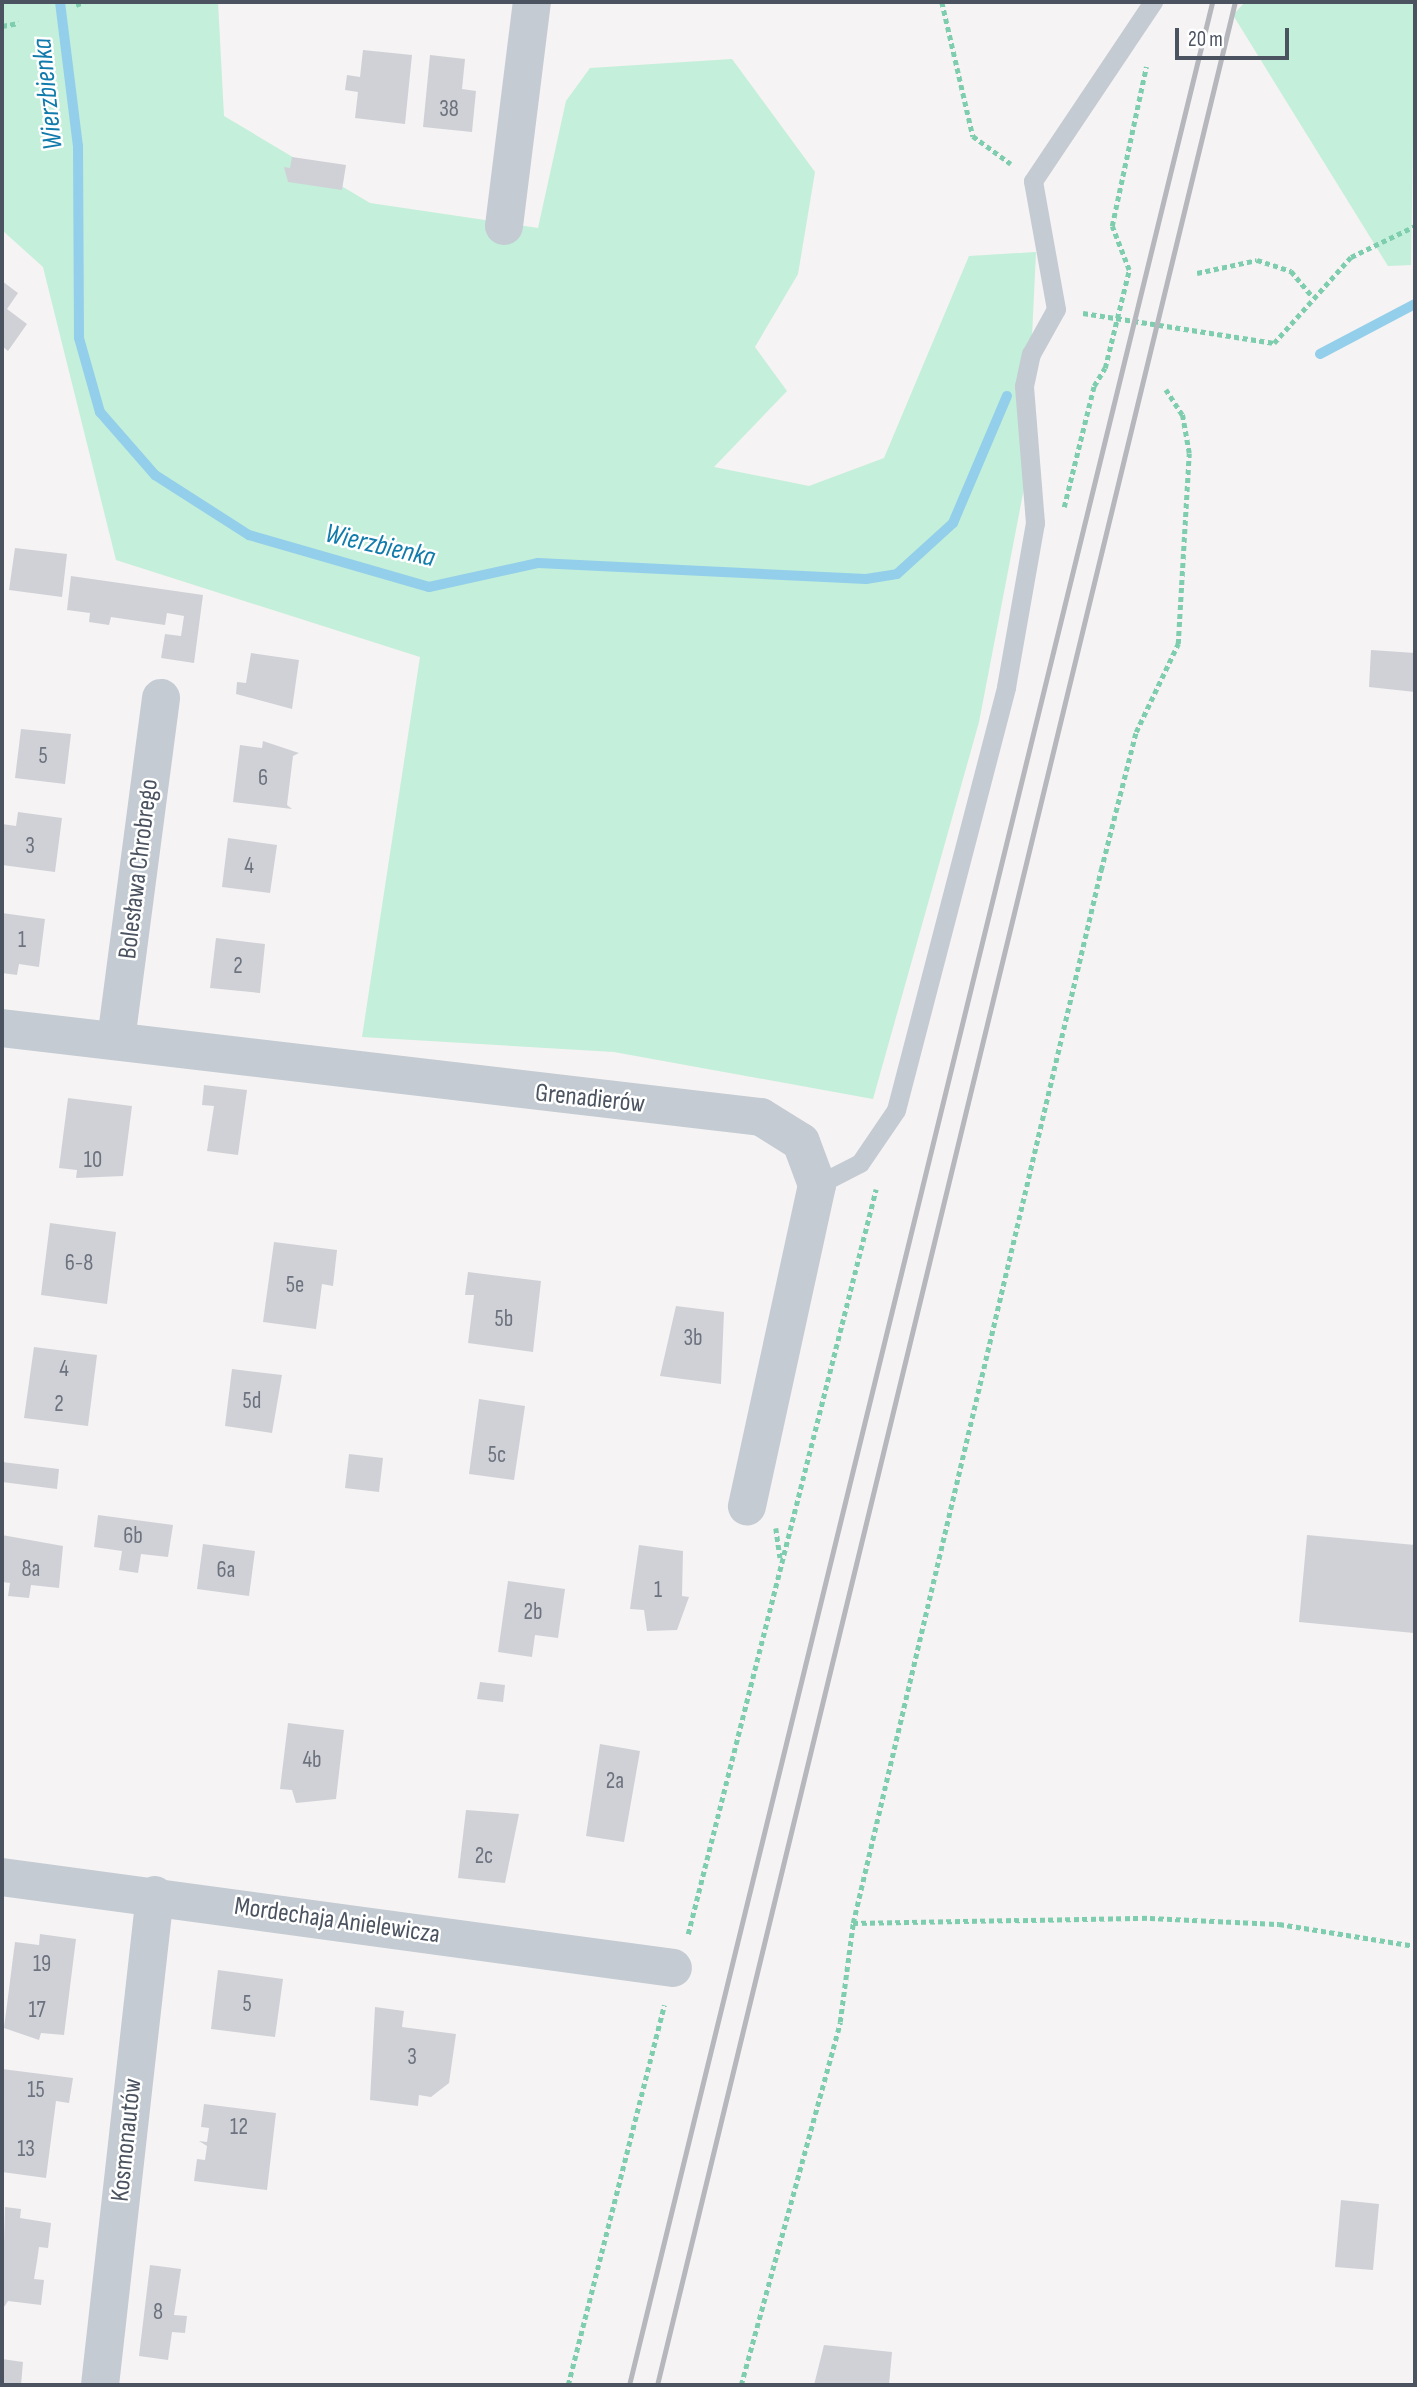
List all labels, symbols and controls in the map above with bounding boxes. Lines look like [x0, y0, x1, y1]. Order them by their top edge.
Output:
scale bar [1179, 14, 1293, 58]
text: 20 m [1188, 27, 1223, 52]
water label: Wierzbienka [25, 37, 71, 151]
house number: 38 [439, 95, 459, 123]
water label: Wierzbienka [322, 517, 438, 575]
house number: 5 [38, 742, 48, 770]
house number: 6 [258, 764, 268, 792]
street label: Bolesława Chrobrego [112, 777, 166, 961]
house number: 3 [25, 832, 35, 860]
house number: 4 [244, 852, 254, 880]
house number: 1 [18, 926, 26, 954]
house number: 2 [233, 952, 243, 980]
street label: Grenadierów [534, 1078, 646, 1120]
house number: 10 [84, 1146, 102, 1174]
house number: 6-8 [65, 1249, 93, 1277]
house number: 5e [286, 1271, 304, 1299]
house number: 5b [495, 1305, 513, 1333]
house number: 3b [683, 1324, 703, 1352]
house number: 4 [59, 1355, 69, 1383]
house number: 5d [243, 1387, 261, 1415]
house number: 2 [54, 1390, 64, 1418]
house number: 5c [488, 1441, 506, 1469]
house number: 6b [123, 1522, 143, 1550]
house number: 8a [22, 1555, 40, 1583]
house number: 6a [217, 1556, 235, 1584]
house number: 1 [654, 1576, 662, 1604]
house number: 2b [523, 1598, 543, 1626]
house number: 4b [302, 1746, 322, 1774]
house number: 2a [606, 1767, 624, 1795]
house number: 2c [475, 1842, 493, 1870]
street label: Mordechaja Anielewicza [232, 1891, 442, 1951]
house number: 19 [33, 1950, 51, 1978]
house number: 5 [242, 1990, 252, 2018]
house number: 17 [28, 1996, 46, 2024]
house number: 3 [407, 2043, 417, 2071]
house number: 15 [27, 2076, 45, 2104]
street label: Kosmonautów [105, 2077, 149, 2203]
house number: 12 [230, 2113, 248, 2141]
house number: 13 [17, 2135, 35, 2163]
house number: 8 [153, 2298, 163, 2326]

